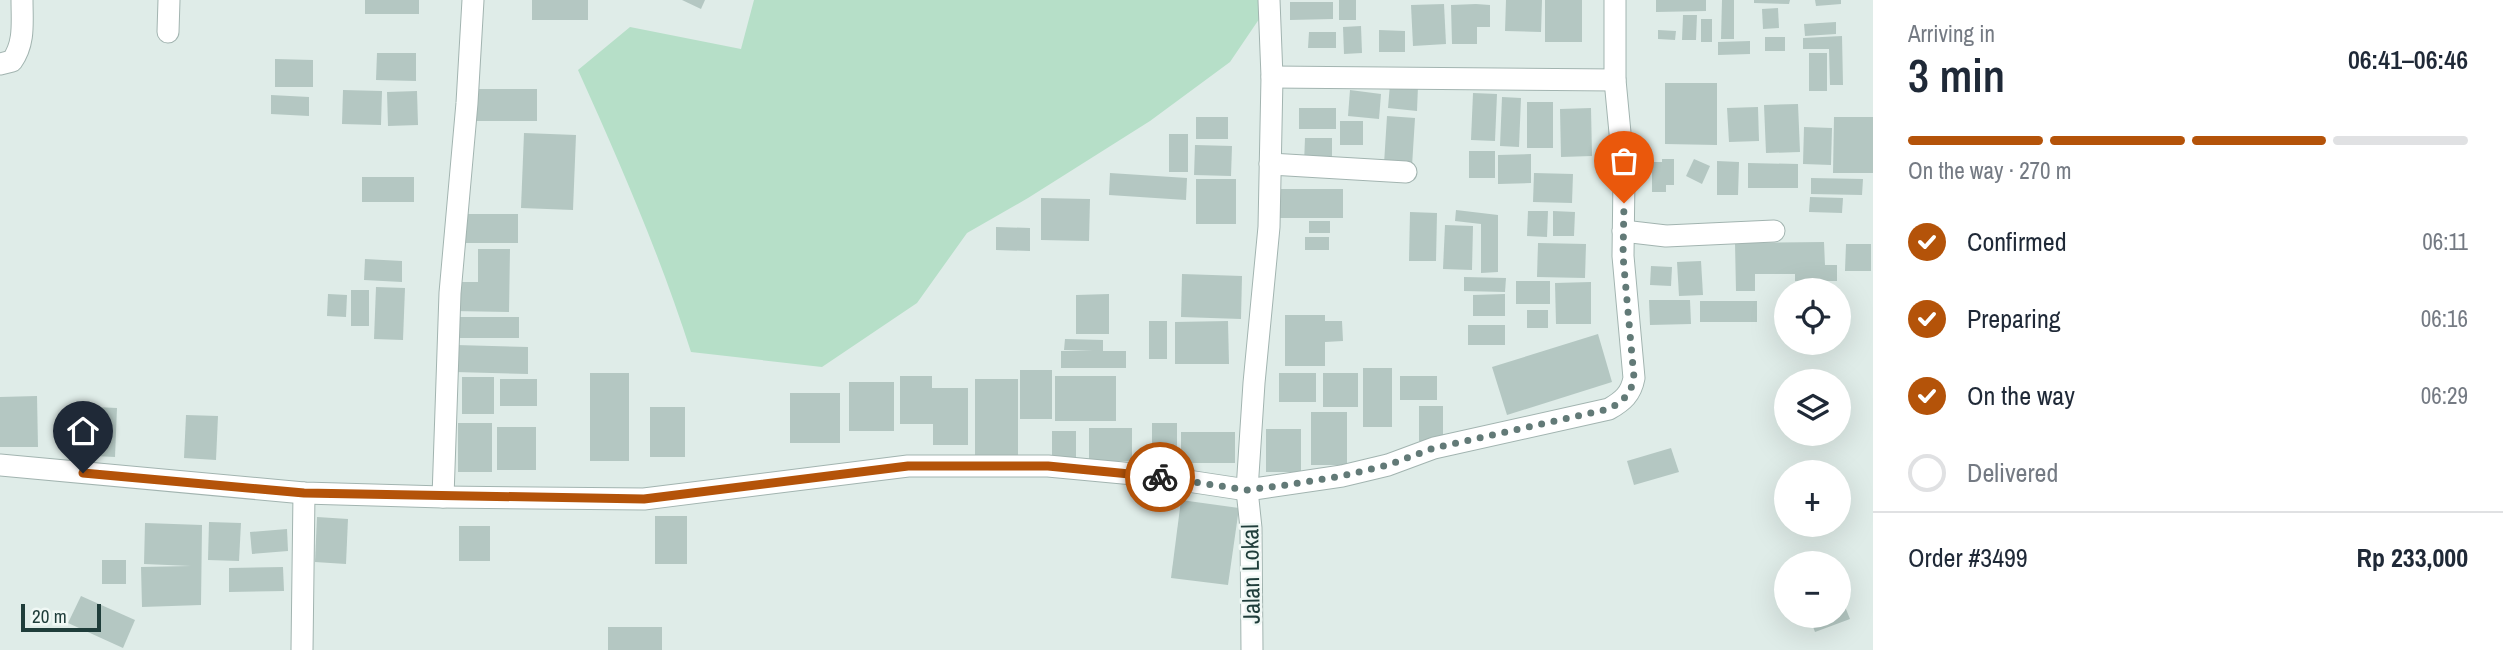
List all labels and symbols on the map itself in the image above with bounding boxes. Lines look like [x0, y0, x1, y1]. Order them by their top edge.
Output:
pin [1594, 131, 1654, 203]
pin [53, 401, 113, 473]
courier [1125, 442, 1195, 512]
street label: Jalan Lokal [1233, 524, 1267, 624]
scale bar [21, 601, 102, 633]

